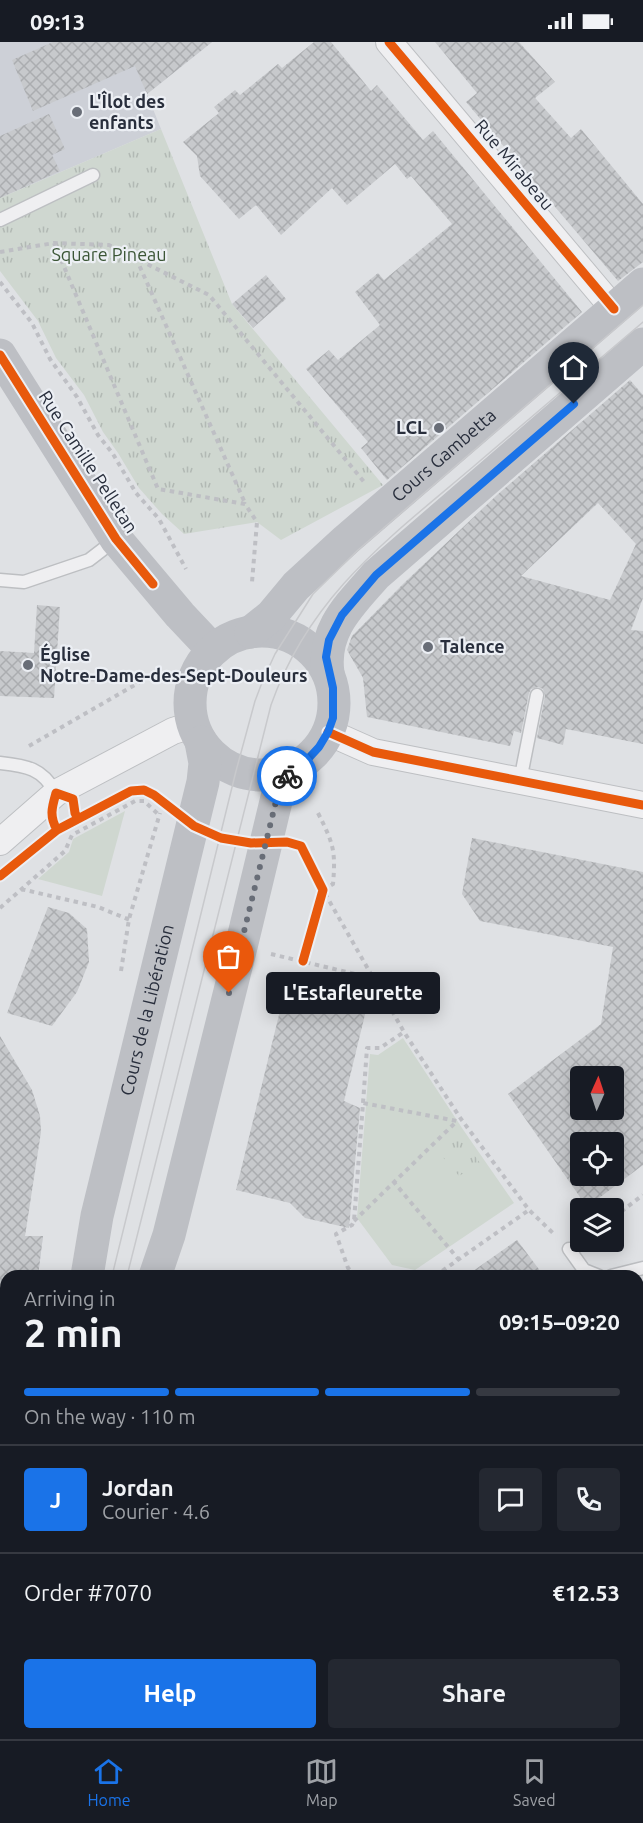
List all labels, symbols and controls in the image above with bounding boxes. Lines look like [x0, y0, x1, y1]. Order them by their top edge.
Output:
text: 09:13 [30, 9, 85, 34]
place label: L'Îlot des enfants [89, 90, 165, 132]
marker: L'Îlot des enfants [70, 105, 84, 119]
street label: Rue Mirabeau [471, 115, 558, 214]
park label: Square Pineau [51, 244, 167, 264]
pin [548, 342, 599, 404]
icon: home [557, 351, 590, 384]
street label: Rue Camille Pelletan [35, 387, 142, 536]
street label: Cours Gambetta [387, 404, 500, 505]
place label: LCL [396, 417, 427, 437]
marker: LCL [432, 421, 446, 435]
place label: Talence [440, 636, 505, 656]
marker: Talence [421, 640, 435, 654]
place label: Église Notre-Dame-des-Sept-Douleurs [40, 643, 307, 685]
marker: Église Notre-Dame-des-Sept-Douleurs [21, 658, 35, 672]
courier [257, 746, 317, 806]
icon: bike [271, 760, 304, 793]
street label: Cours de la Libération [116, 922, 177, 1097]
pin [203, 931, 254, 993]
icon: bag [212, 940, 245, 973]
callout: L'Estafleurette [265, 972, 439, 1014]
text: L'Estafleurette [283, 981, 423, 1004]
north arrow [570, 1066, 624, 1120]
map controls [570, 1066, 624, 1252]
button: locate [570, 1132, 624, 1186]
button: layers [570, 1198, 624, 1252]
text: Arriving in [24, 1287, 115, 1310]
text: 09:15–09:20 [499, 1309, 620, 1334]
text: 2 min [24, 1311, 123, 1354]
text: On the way · 110 m [24, 1405, 196, 1428]
button: chat [479, 1468, 542, 1531]
button: phone [557, 1468, 620, 1531]
text: Jordan [102, 1475, 174, 1500]
text: J [50, 1487, 61, 1512]
text: Courier · 4.6 [102, 1500, 210, 1523]
text: Order #7070 [24, 1580, 152, 1605]
text: €12.53 [553, 1580, 620, 1605]
button: Help [24, 1659, 316, 1728]
button: Share [328, 1659, 620, 1728]
tab: Home [87, 1755, 131, 1809]
tab: Map [305, 1755, 338, 1809]
tab: Saved [513, 1755, 556, 1809]

